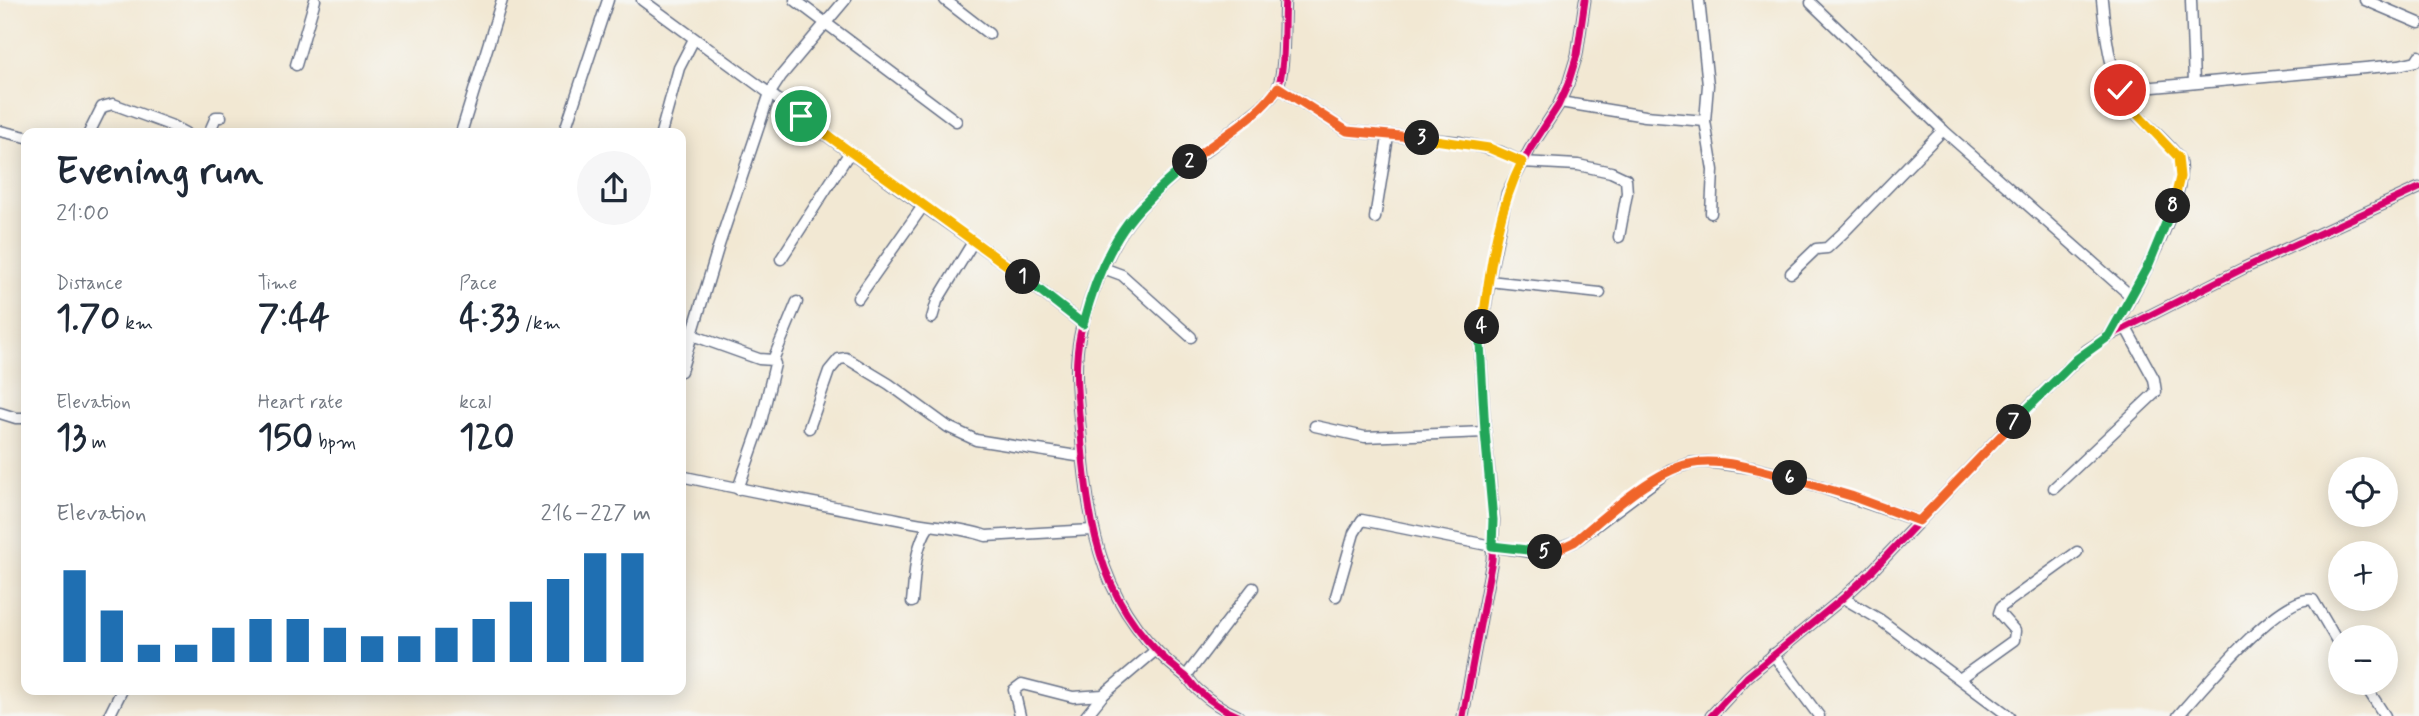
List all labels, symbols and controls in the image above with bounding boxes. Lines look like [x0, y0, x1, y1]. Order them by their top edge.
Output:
pin [2090, 60, 2150, 120]
icon: check [2101, 71, 2139, 109]
pin [771, 86, 831, 146]
icon: arrive [782, 97, 820, 135]
pin: 3 [1404, 120, 1440, 156]
text: 3 [1417, 125, 1426, 150]
pin: 2 [1172, 144, 1208, 180]
text: Evening run [56, 148, 263, 197]
text: 2 [1185, 149, 1194, 174]
button: share [577, 151, 651, 225]
pin: 8 [2156, 188, 2190, 224]
text: 8 [2167, 193, 2178, 218]
text: 21:00 [56, 199, 109, 229]
pin: 1 [1006, 260, 1040, 294]
text: 1 [1018, 264, 1027, 289]
text: Distance [56, 271, 123, 296]
text: Time [258, 271, 297, 296]
text: Pace [459, 271, 497, 296]
text: 1.70 [56, 296, 120, 342]
text: 7:44 [258, 296, 330, 342]
text: 4:33 [459, 296, 520, 342]
pin: 4 [1464, 310, 1500, 344]
text: km [120, 311, 153, 336]
text: /km [520, 311, 561, 336]
text: 4 [1476, 314, 1487, 339]
text: Elevation [56, 390, 131, 415]
text: Heart rate [258, 390, 343, 415]
text: kcal [459, 390, 491, 415]
pin: 7 [1996, 404, 2032, 440]
text: 7 [2008, 409, 2019, 434]
text: 13 [56, 415, 86, 461]
text: 150 [258, 415, 313, 461]
text: 120 [459, 415, 515, 461]
text: m [86, 430, 107, 455]
text: bpm [313, 430, 356, 455]
map controls [2328, 457, 2398, 695]
button: locate [2328, 457, 2398, 527]
pin: 6 [1772, 461, 1808, 496]
text: 6 [1785, 465, 1794, 490]
text: Elevation [56, 499, 147, 529]
text: 216–227 m [541, 499, 651, 529]
pin: 5 [1528, 534, 1562, 570]
text: 5 [1539, 539, 1550, 564]
button: + [2328, 541, 2398, 611]
button: − [2328, 625, 2398, 695]

